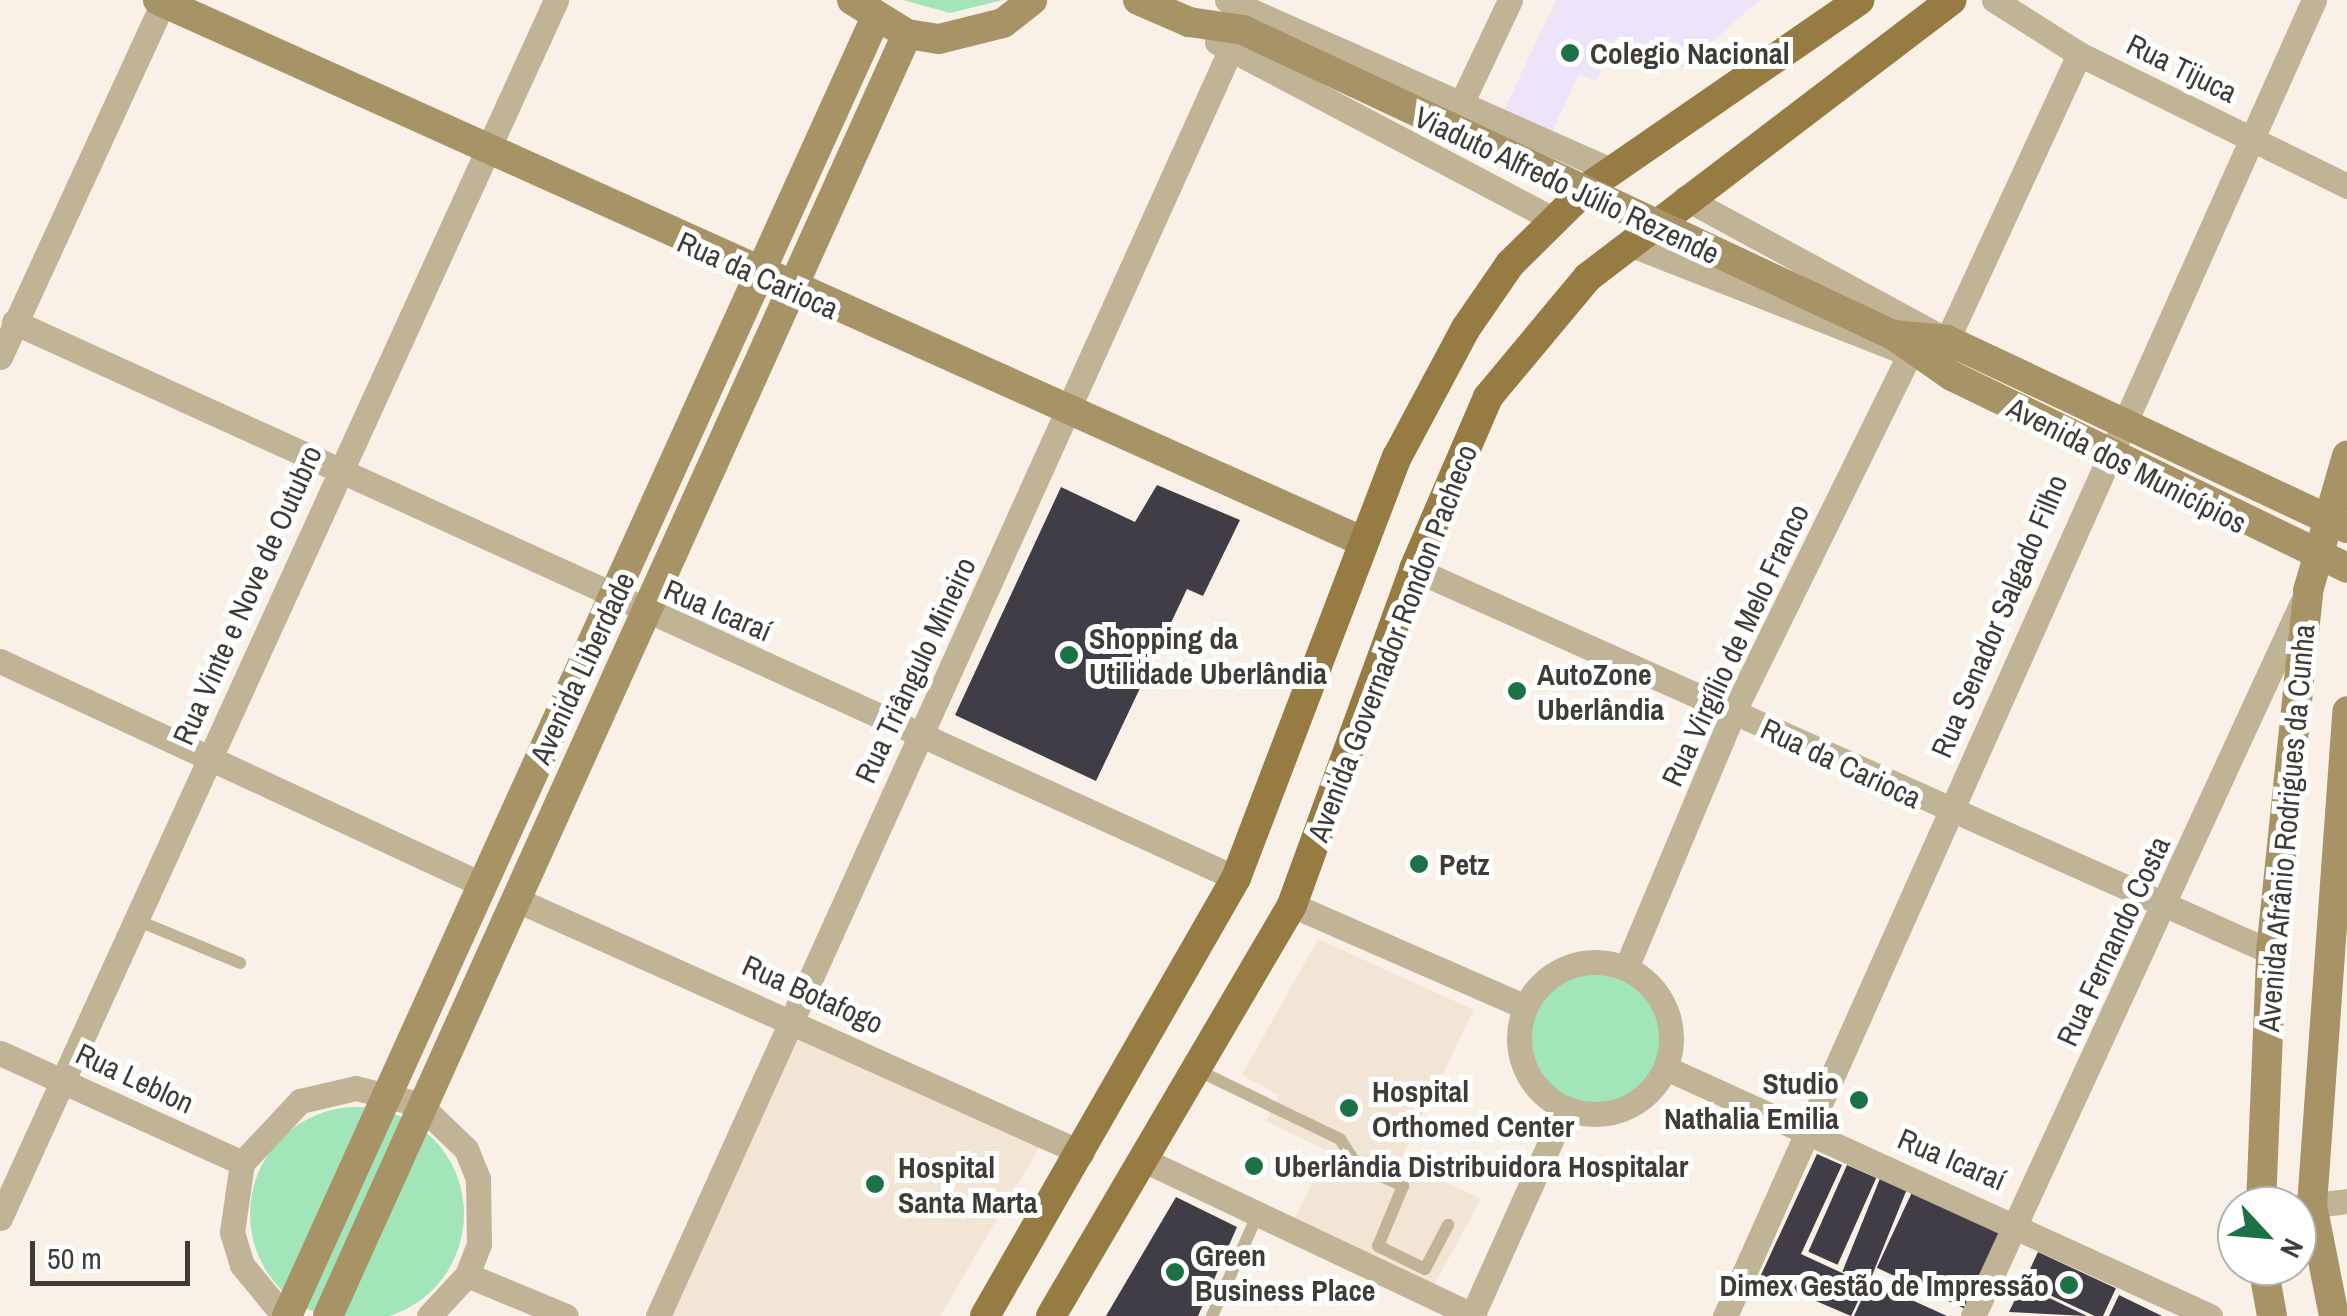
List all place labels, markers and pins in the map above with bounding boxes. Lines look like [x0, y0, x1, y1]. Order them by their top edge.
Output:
place label: Colegio Nacional [1590, 35, 1790, 71]
marker: Colegio Nacional [1559, 42, 1581, 64]
place label: Shopping da Utilidade Uberlândia [1089, 620, 1327, 690]
marker: Shopping da Utilidade Uberlândia [1058, 644, 1080, 666]
place label: AutoZone Uberlândia [1537, 656, 1664, 726]
marker: AutoZone Uberlândia [1506, 680, 1528, 702]
place label: Petz [1439, 846, 1490, 882]
marker: Petz [1408, 853, 1430, 875]
place label: Studio Nathalia Emilia [1664, 1065, 1839, 1136]
place label: Hospital Orthomed Center [1372, 1073, 1574, 1144]
marker: Studio Nathalia Emilia [1848, 1089, 1870, 1111]
marker: Hospital Orthomed Center [1336, 1095, 1362, 1121]
place label: Uberlândia Distribuidora Hospitalar [1274, 1148, 1688, 1184]
place label: Hospital Santa Marta [898, 1149, 1037, 1220]
marker: Uberlândia Distribuidora Hospitalar [1243, 1155, 1265, 1177]
marker: Hospital Santa Marta [862, 1171, 888, 1197]
place label: Green Business Place [1195, 1237, 1376, 1308]
marker: Green Business Place [1164, 1261, 1186, 1283]
place label: Dimex Gestão de Impressão [1719, 1267, 2049, 1303]
marker: Dimex Gestão de Impressão [2058, 1274, 2080, 1296]

